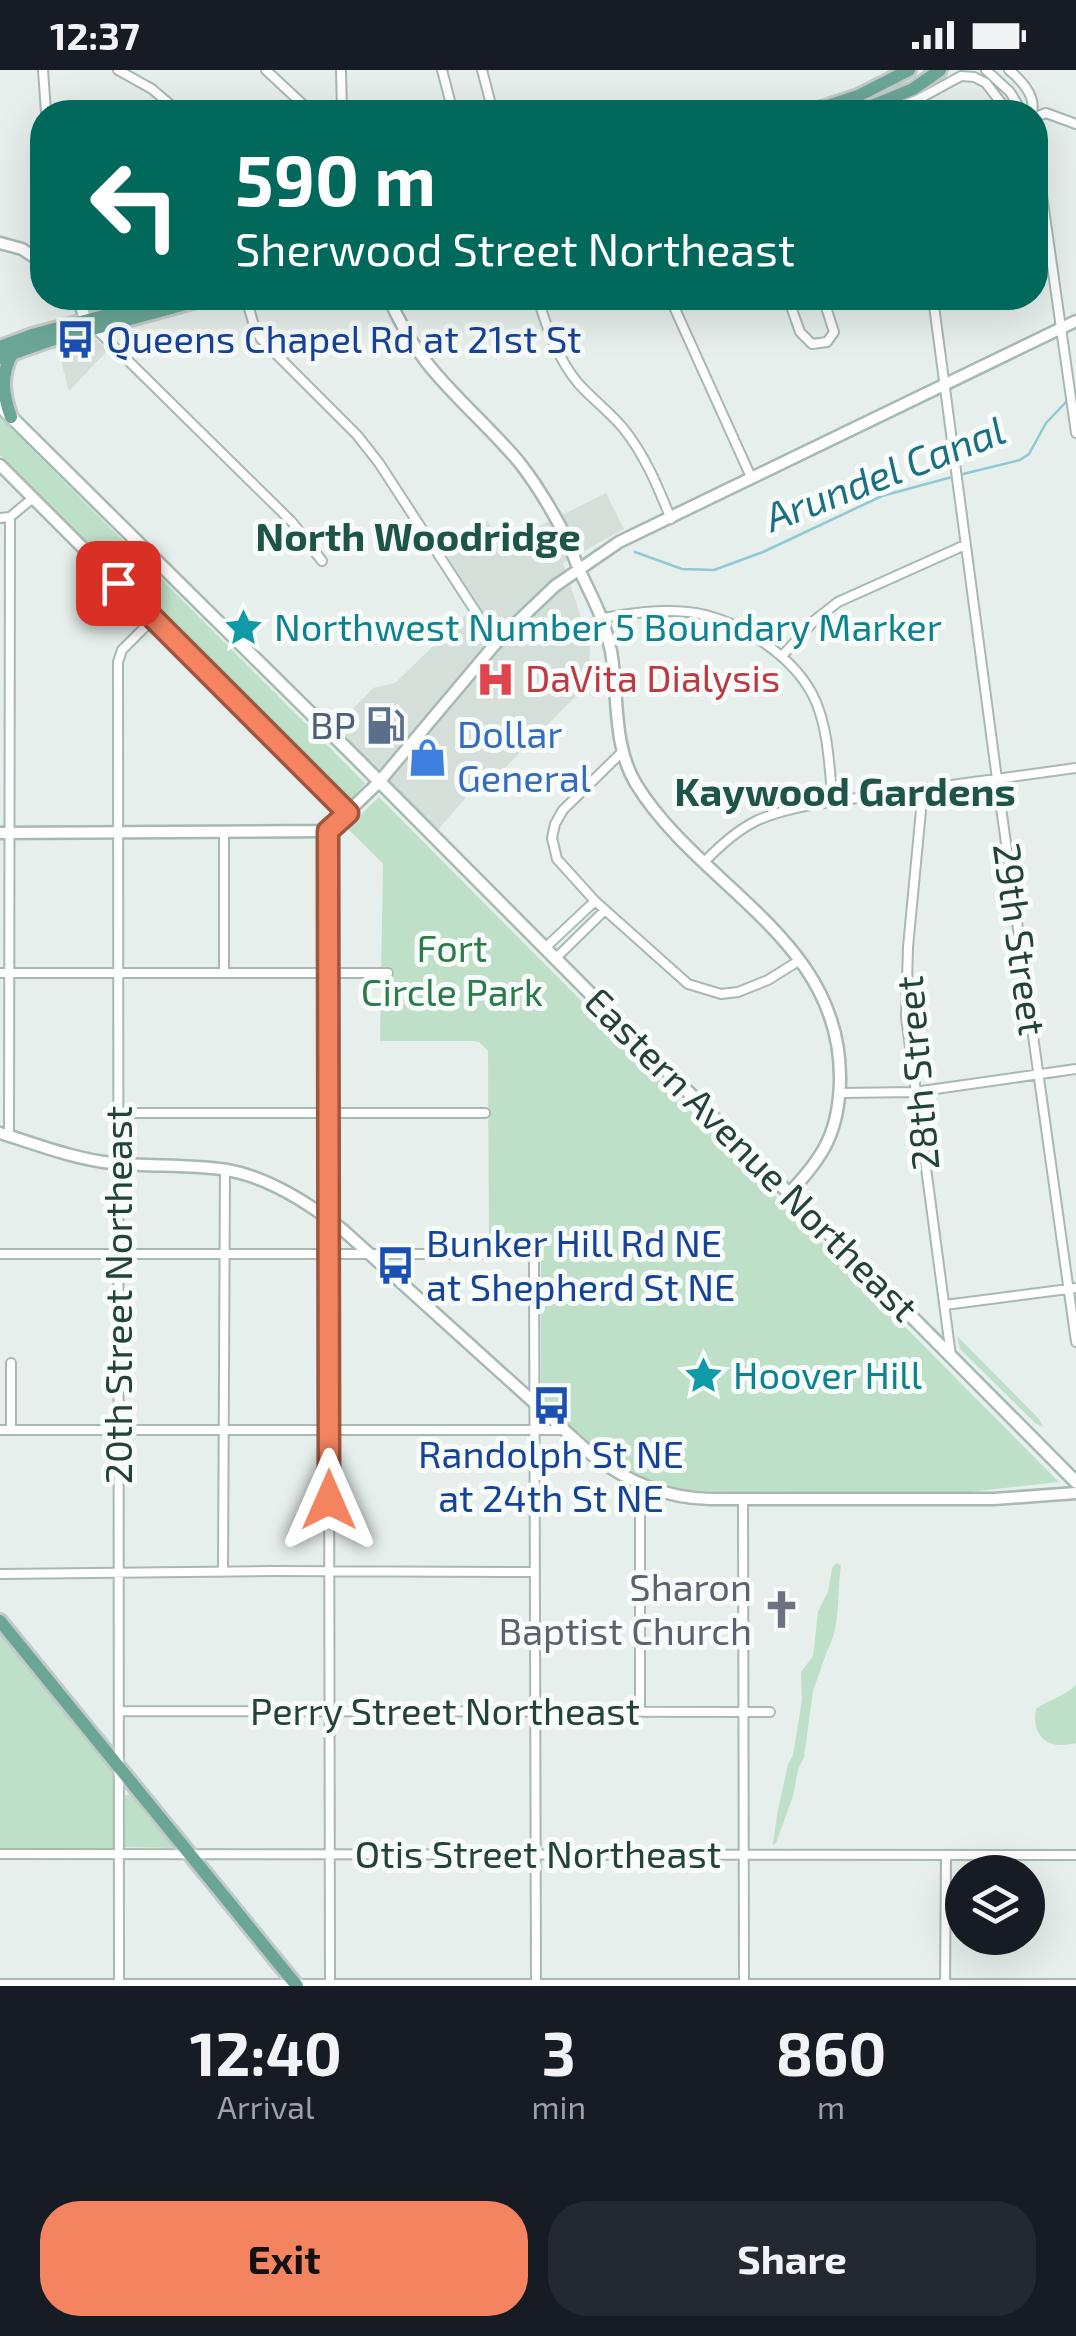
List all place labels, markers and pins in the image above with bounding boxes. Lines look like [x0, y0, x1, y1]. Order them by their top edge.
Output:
place label: Queens Chapel Rd at 21st St [106, 315, 581, 361]
bus stop icon: Queens Chapel Rd at 21st St [55, 319, 97, 361]
pin [76, 541, 161, 626]
place label: Northwest Number 5 Boundary Marker [274, 603, 942, 649]
place icon: Northwest Number 5 Boundary Marker [223, 607, 265, 649]
place label: DaVita Dialysis [525, 654, 780, 700]
hospital icon: DaVita Dialysis [474, 658, 516, 700]
place label: BP [310, 701, 356, 747]
fuel station icon: BP [365, 705, 407, 747]
place label: Dollar General [457, 710, 591, 800]
shop icon: Dollar General [406, 736, 448, 778]
place label: Bunker Hill Rd NE at Shepherd St NE [426, 1219, 735, 1309]
bus stop icon: Bunker Hill Rd NE at Shepherd St NE [375, 1245, 417, 1287]
place label: Hoover Hill [733, 1351, 922, 1397]
place icon: Hoover Hill [682, 1355, 724, 1397]
bus stop icon: Randolph St NE at 24th St NE [530, 1385, 572, 1427]
place label: Randolph St NE at 24th St NE [418, 1430, 684, 1520]
place label: Sharon Baptist Church [499, 1563, 752, 1653]
church icon: Sharon Baptist Church [761, 1589, 803, 1631]

